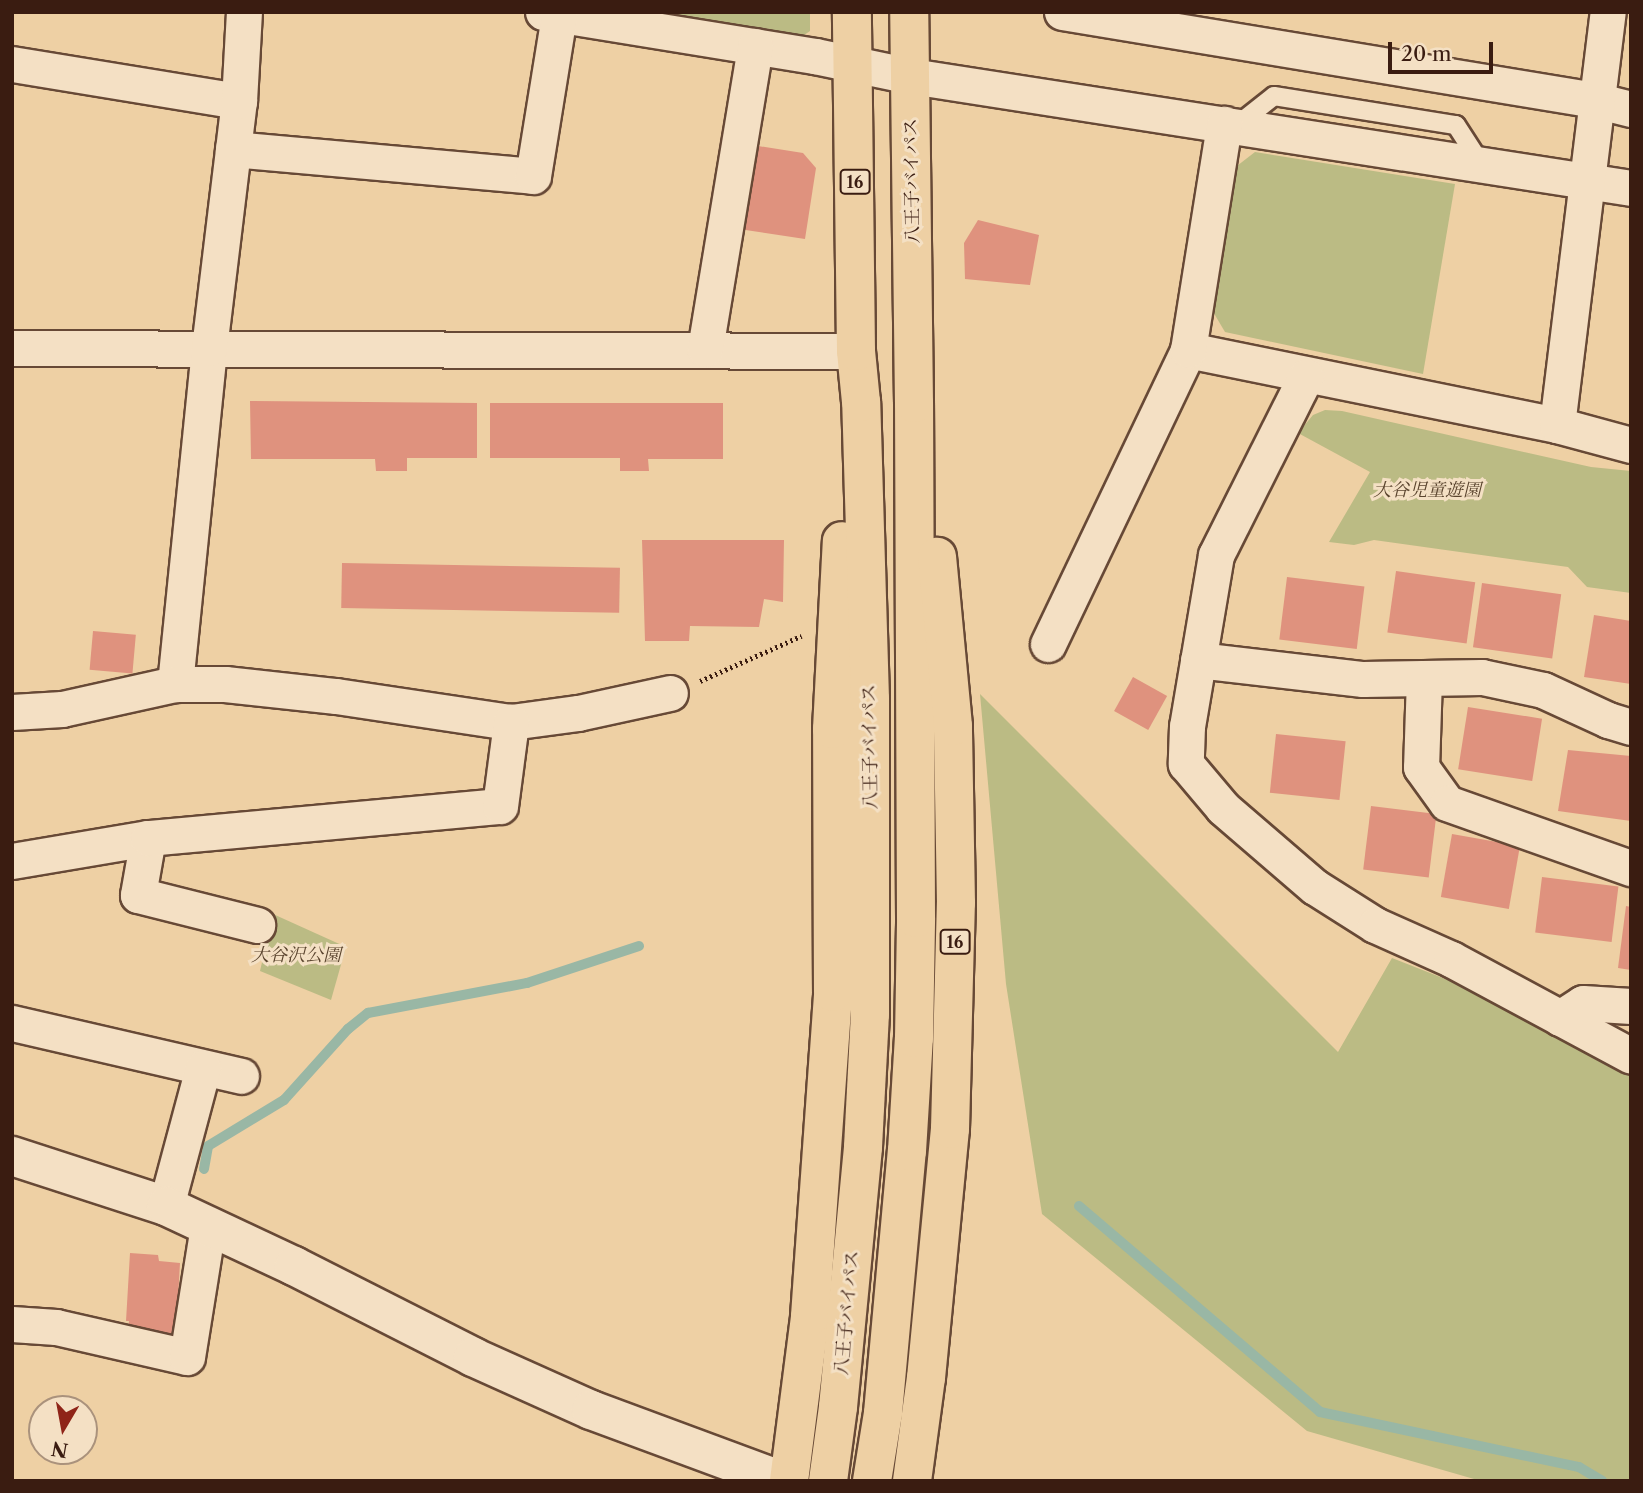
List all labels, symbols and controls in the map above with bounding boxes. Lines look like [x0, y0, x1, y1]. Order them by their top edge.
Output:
scale bar [1391, 28, 1496, 72]
text: 20 m [1401, 41, 1452, 66]
street label: 八王子バイパス [900, 118, 924, 244]
road number: 16 [839, 170, 871, 194]
park label: 大谷児童遊園 [1373, 479, 1481, 501]
street label: 八王子バイパス [858, 684, 882, 810]
road number: 16 [939, 930, 971, 954]
park label: 大谷沢公園 [251, 944, 341, 966]
street label: 八王子バイパス [831, 1249, 863, 1377]
north arrow [28, 1395, 98, 1465]
text: N [49, 1436, 70, 1462]

